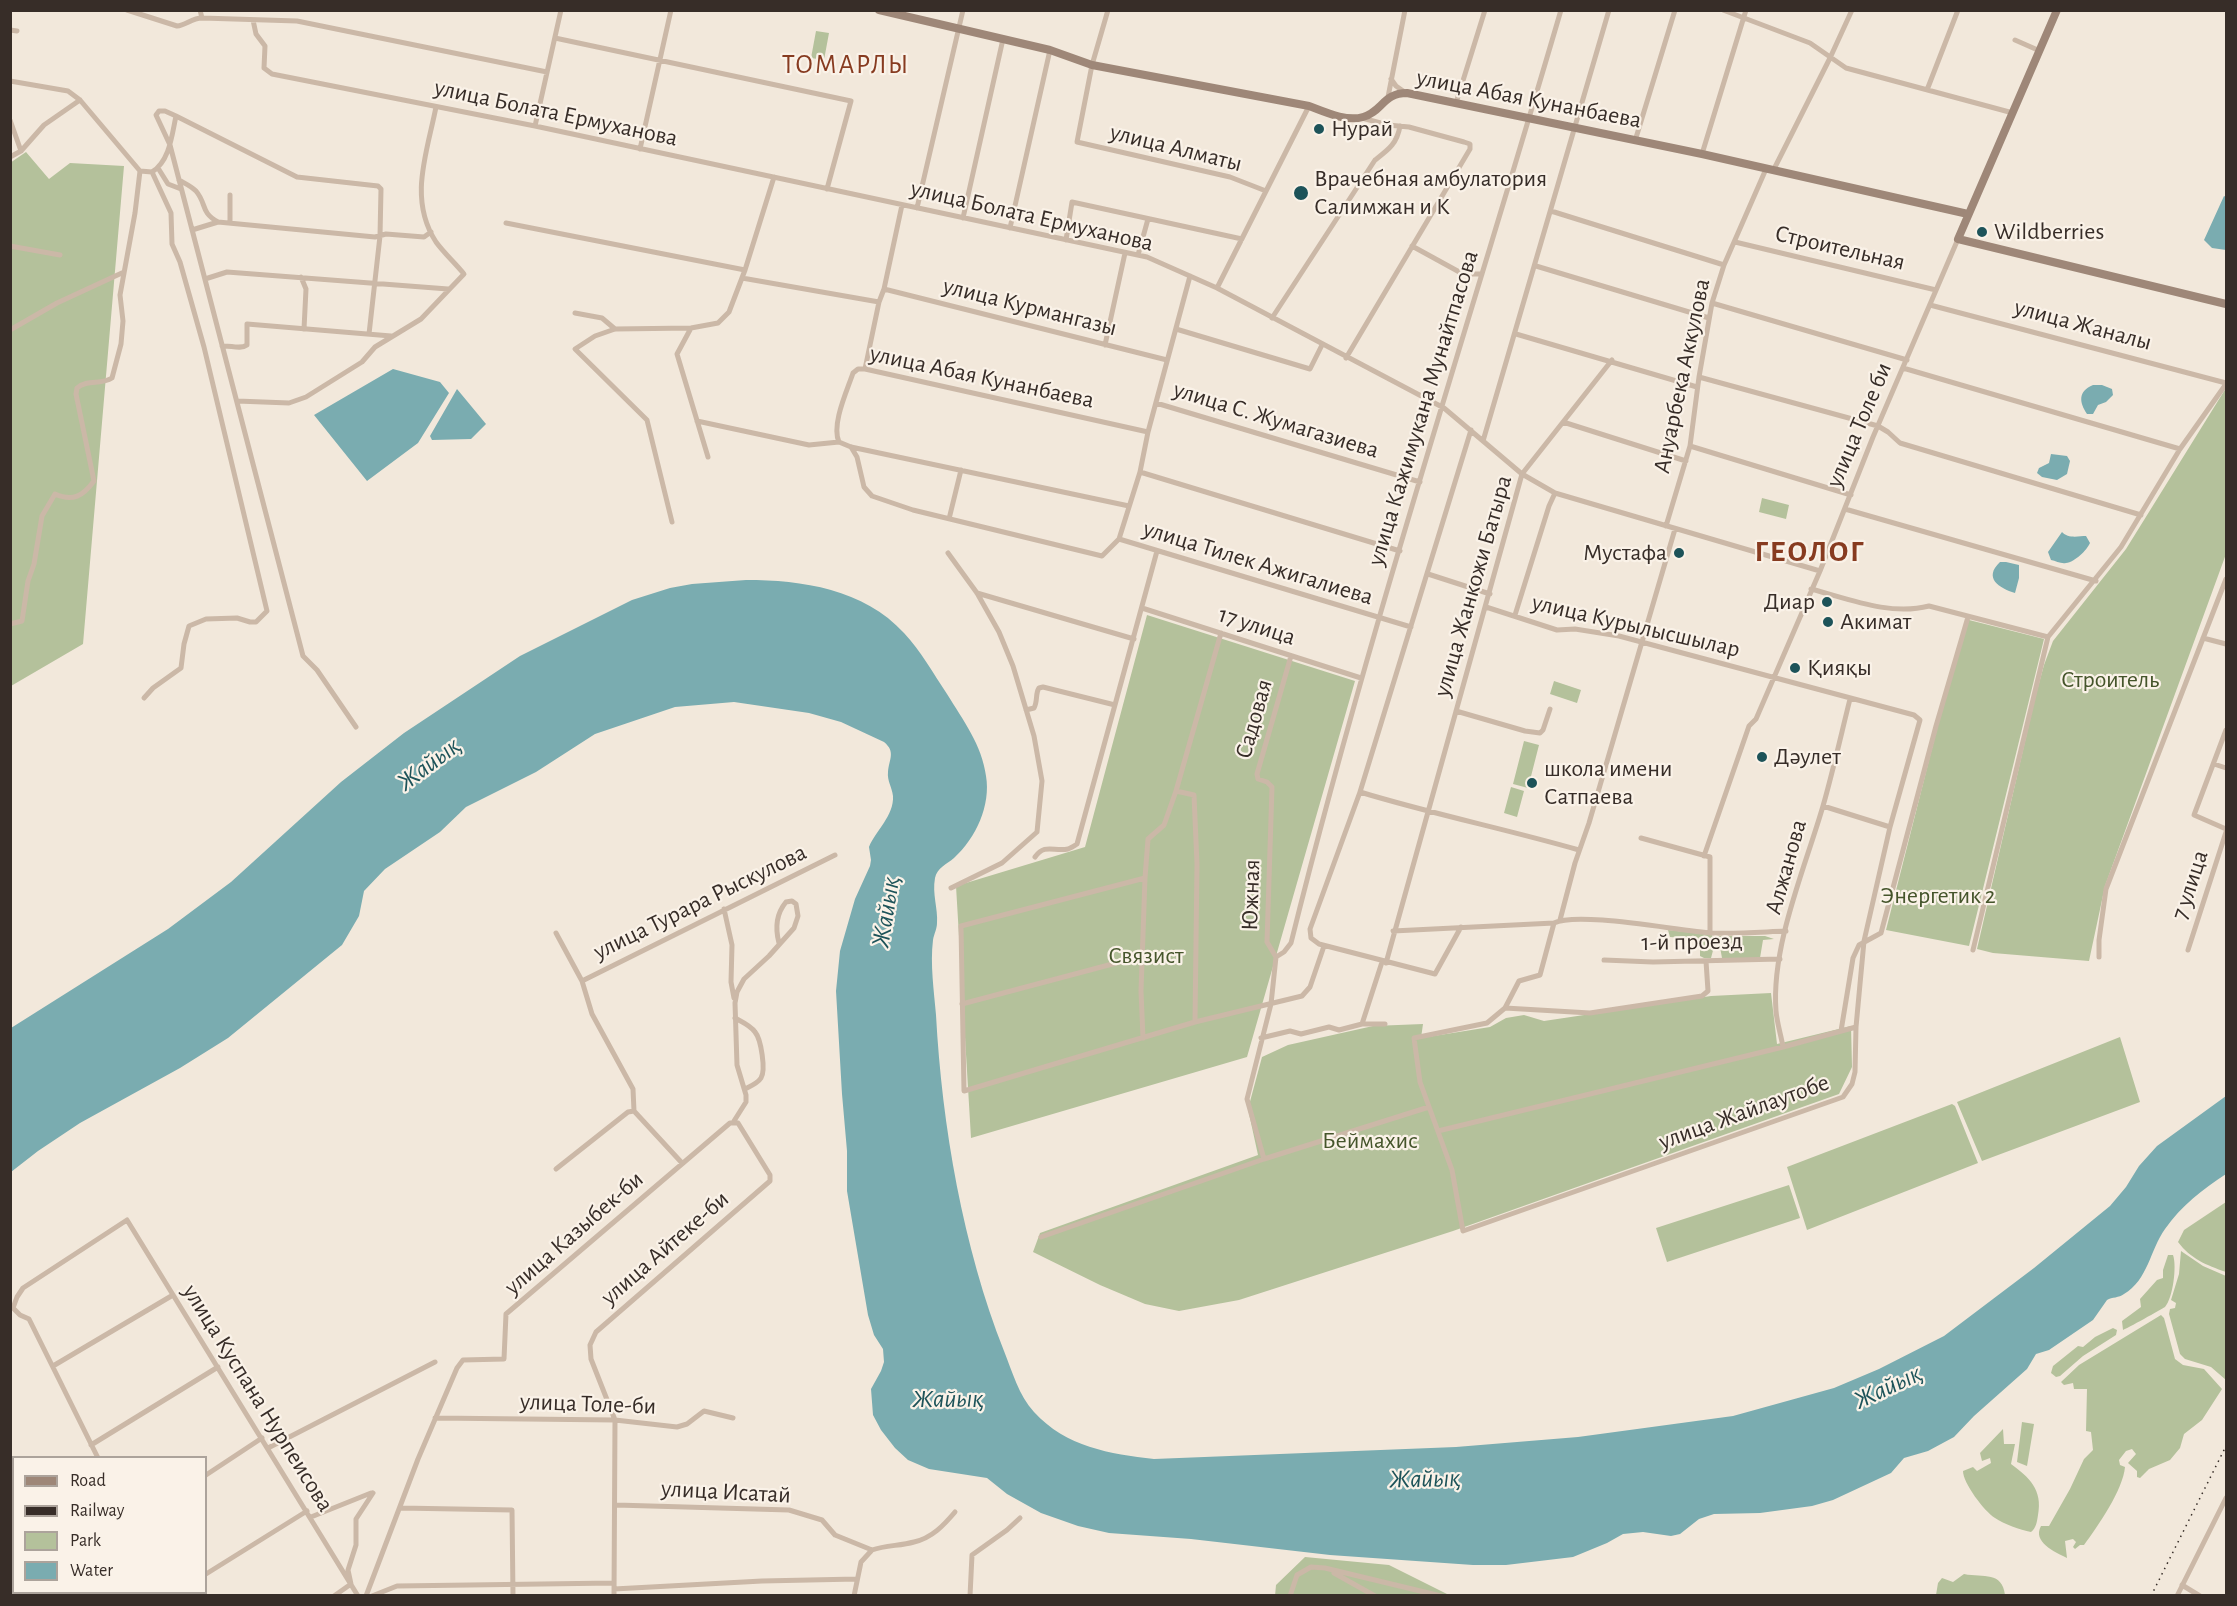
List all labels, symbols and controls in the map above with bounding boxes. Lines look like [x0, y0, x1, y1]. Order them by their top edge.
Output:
district label: ТОМАРЛЫ [782, 49, 910, 81]
street label: улица Абая Кунанбаева [1414, 63, 1644, 135]
street label: улица Болата Ермуханова [432, 73, 680, 153]
place label: Нурай [1331, 115, 1393, 143]
street label: улица Алматы [1107, 118, 1245, 178]
marker: Нурай [1312, 122, 1326, 136]
place label: Врачебная амбулатория Салимжан и К [1314, 165, 1547, 221]
street label: улица Болата Ермуханова [908, 174, 1156, 258]
marker: Врачебная амбулатория Салимжан и К [1292, 184, 1310, 202]
place label: Wildberries [1994, 218, 2104, 246]
street label: Строительная [1772, 219, 1908, 277]
marker: Wildberries [1975, 225, 1989, 239]
street label: улица Кажимукана Мунайтпасова [1361, 247, 1485, 569]
street label: улица Курмангазы [940, 271, 1120, 343]
street label: Ануарбека Аккулова [1647, 276, 1717, 476]
street label: улица Жаналы [2011, 293, 2155, 357]
street label: улица Абая Кунанбаева [867, 339, 1097, 415]
street label: улица Толе би [1820, 358, 1898, 492]
street label: улица С. Жумагазиева [1170, 375, 1382, 465]
street label: улица Жанкожи Батыра [1428, 472, 1518, 700]
street label: улица Тилек Ажигалиева [1140, 514, 1376, 612]
district label: ГЕОЛОГ [1755, 534, 1865, 570]
place label: Мустафа [1583, 539, 1667, 567]
marker: Мустафа [1672, 546, 1686, 560]
street label: улица Курылысшылар [1529, 588, 1743, 664]
place label: Диар [1764, 588, 1815, 616]
marker: Диар [1820, 595, 1834, 609]
street label: 17 улица [1215, 600, 1299, 652]
place label: Акимат [1840, 608, 1911, 636]
marker: Акимат [1821, 615, 1835, 629]
place label: Қияқы [1807, 654, 1872, 682]
marker: Қияқы [1788, 661, 1802, 675]
park label: Строитель [2061, 666, 2159, 694]
street label: Садовая [1229, 676, 1279, 762]
water label: Жайық [391, 730, 467, 798]
place label: Дәулет [1774, 743, 1841, 771]
marker: Дәулет [1755, 750, 1769, 764]
place label: школа имени Сатпаева [1544, 755, 1672, 811]
marker: школа имени Сатпаева [1525, 776, 1539, 790]
street label: Алжанова [1759, 816, 1813, 918]
street label: улица Турара Рыскулова [589, 838, 811, 966]
street label: 7 улица [2165, 847, 2215, 923]
street label: Южная [1235, 859, 1267, 931]
water label: Жайық [865, 874, 907, 950]
park label: Энергетик 2 [1880, 882, 1996, 910]
street label: 1-й проезд [1641, 927, 1743, 957]
park label: Связист [1108, 942, 1184, 970]
street label: улица Жайлаутобе [1655, 1068, 1833, 1156]
park label: Беймахис [1322, 1127, 1418, 1155]
street label: улица Казыбек-би [499, 1165, 649, 1301]
street label: улица Айтеке-би [595, 1185, 735, 1311]
street label: улица Куспана Нурпеисова [176, 1279, 340, 1517]
water label: Жайық [1849, 1358, 1927, 1416]
water label: Жайық [912, 1383, 984, 1415]
street label: улица Толе-би [519, 1387, 657, 1421]
legend [12, 1456, 207, 1594]
water label: Жайық [1389, 1463, 1461, 1495]
text: Road [70, 1472, 106, 1490]
street label: улица Исатай [660, 1474, 792, 1510]
text: Railway [70, 1502, 124, 1520]
text: Park [70, 1532, 101, 1550]
text: Water [70, 1562, 113, 1580]

